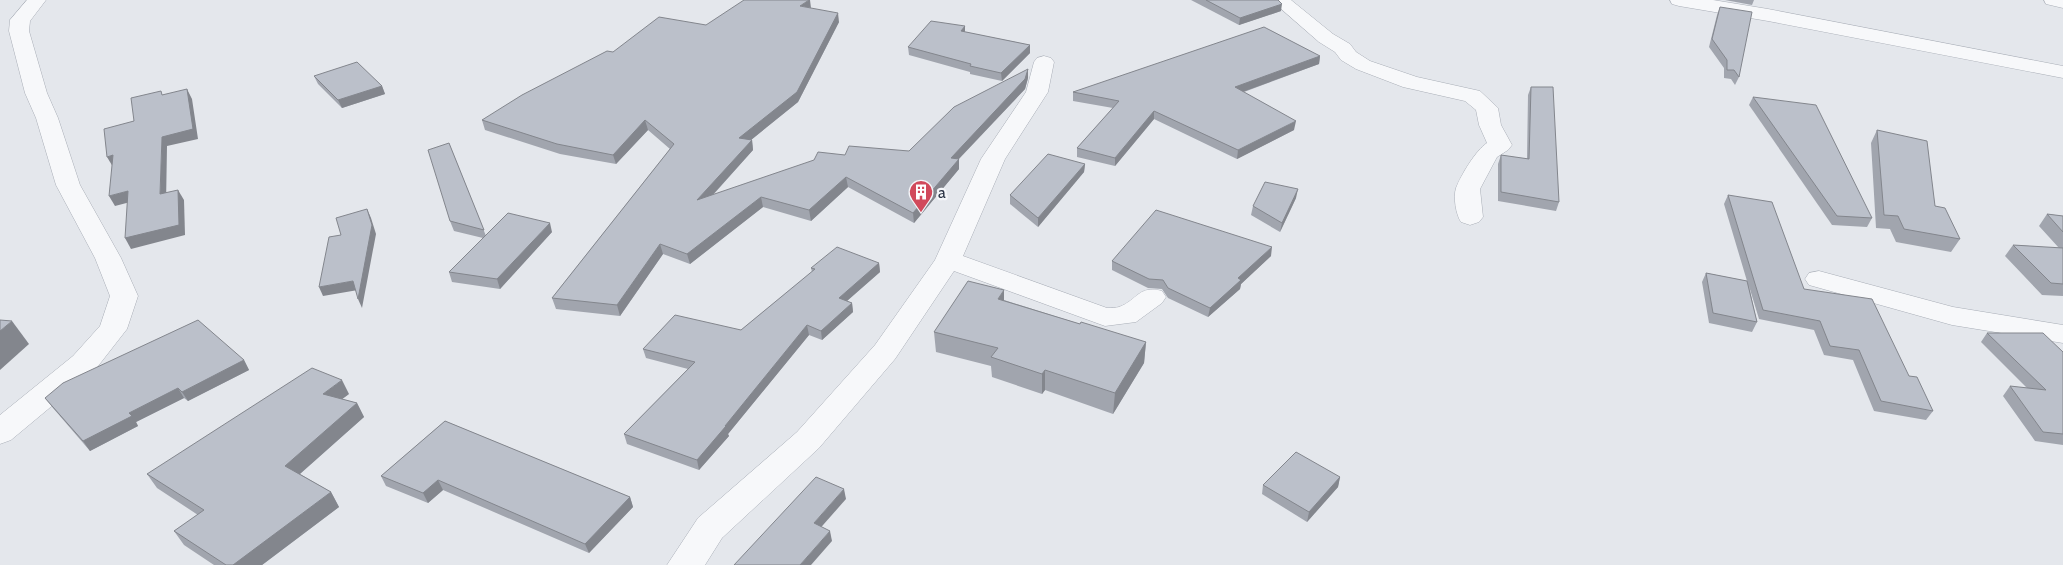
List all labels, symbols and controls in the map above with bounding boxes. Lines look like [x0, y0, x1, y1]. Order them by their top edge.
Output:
building icon: a [908, 179, 934, 213]
place label: a [938, 183, 946, 202]

